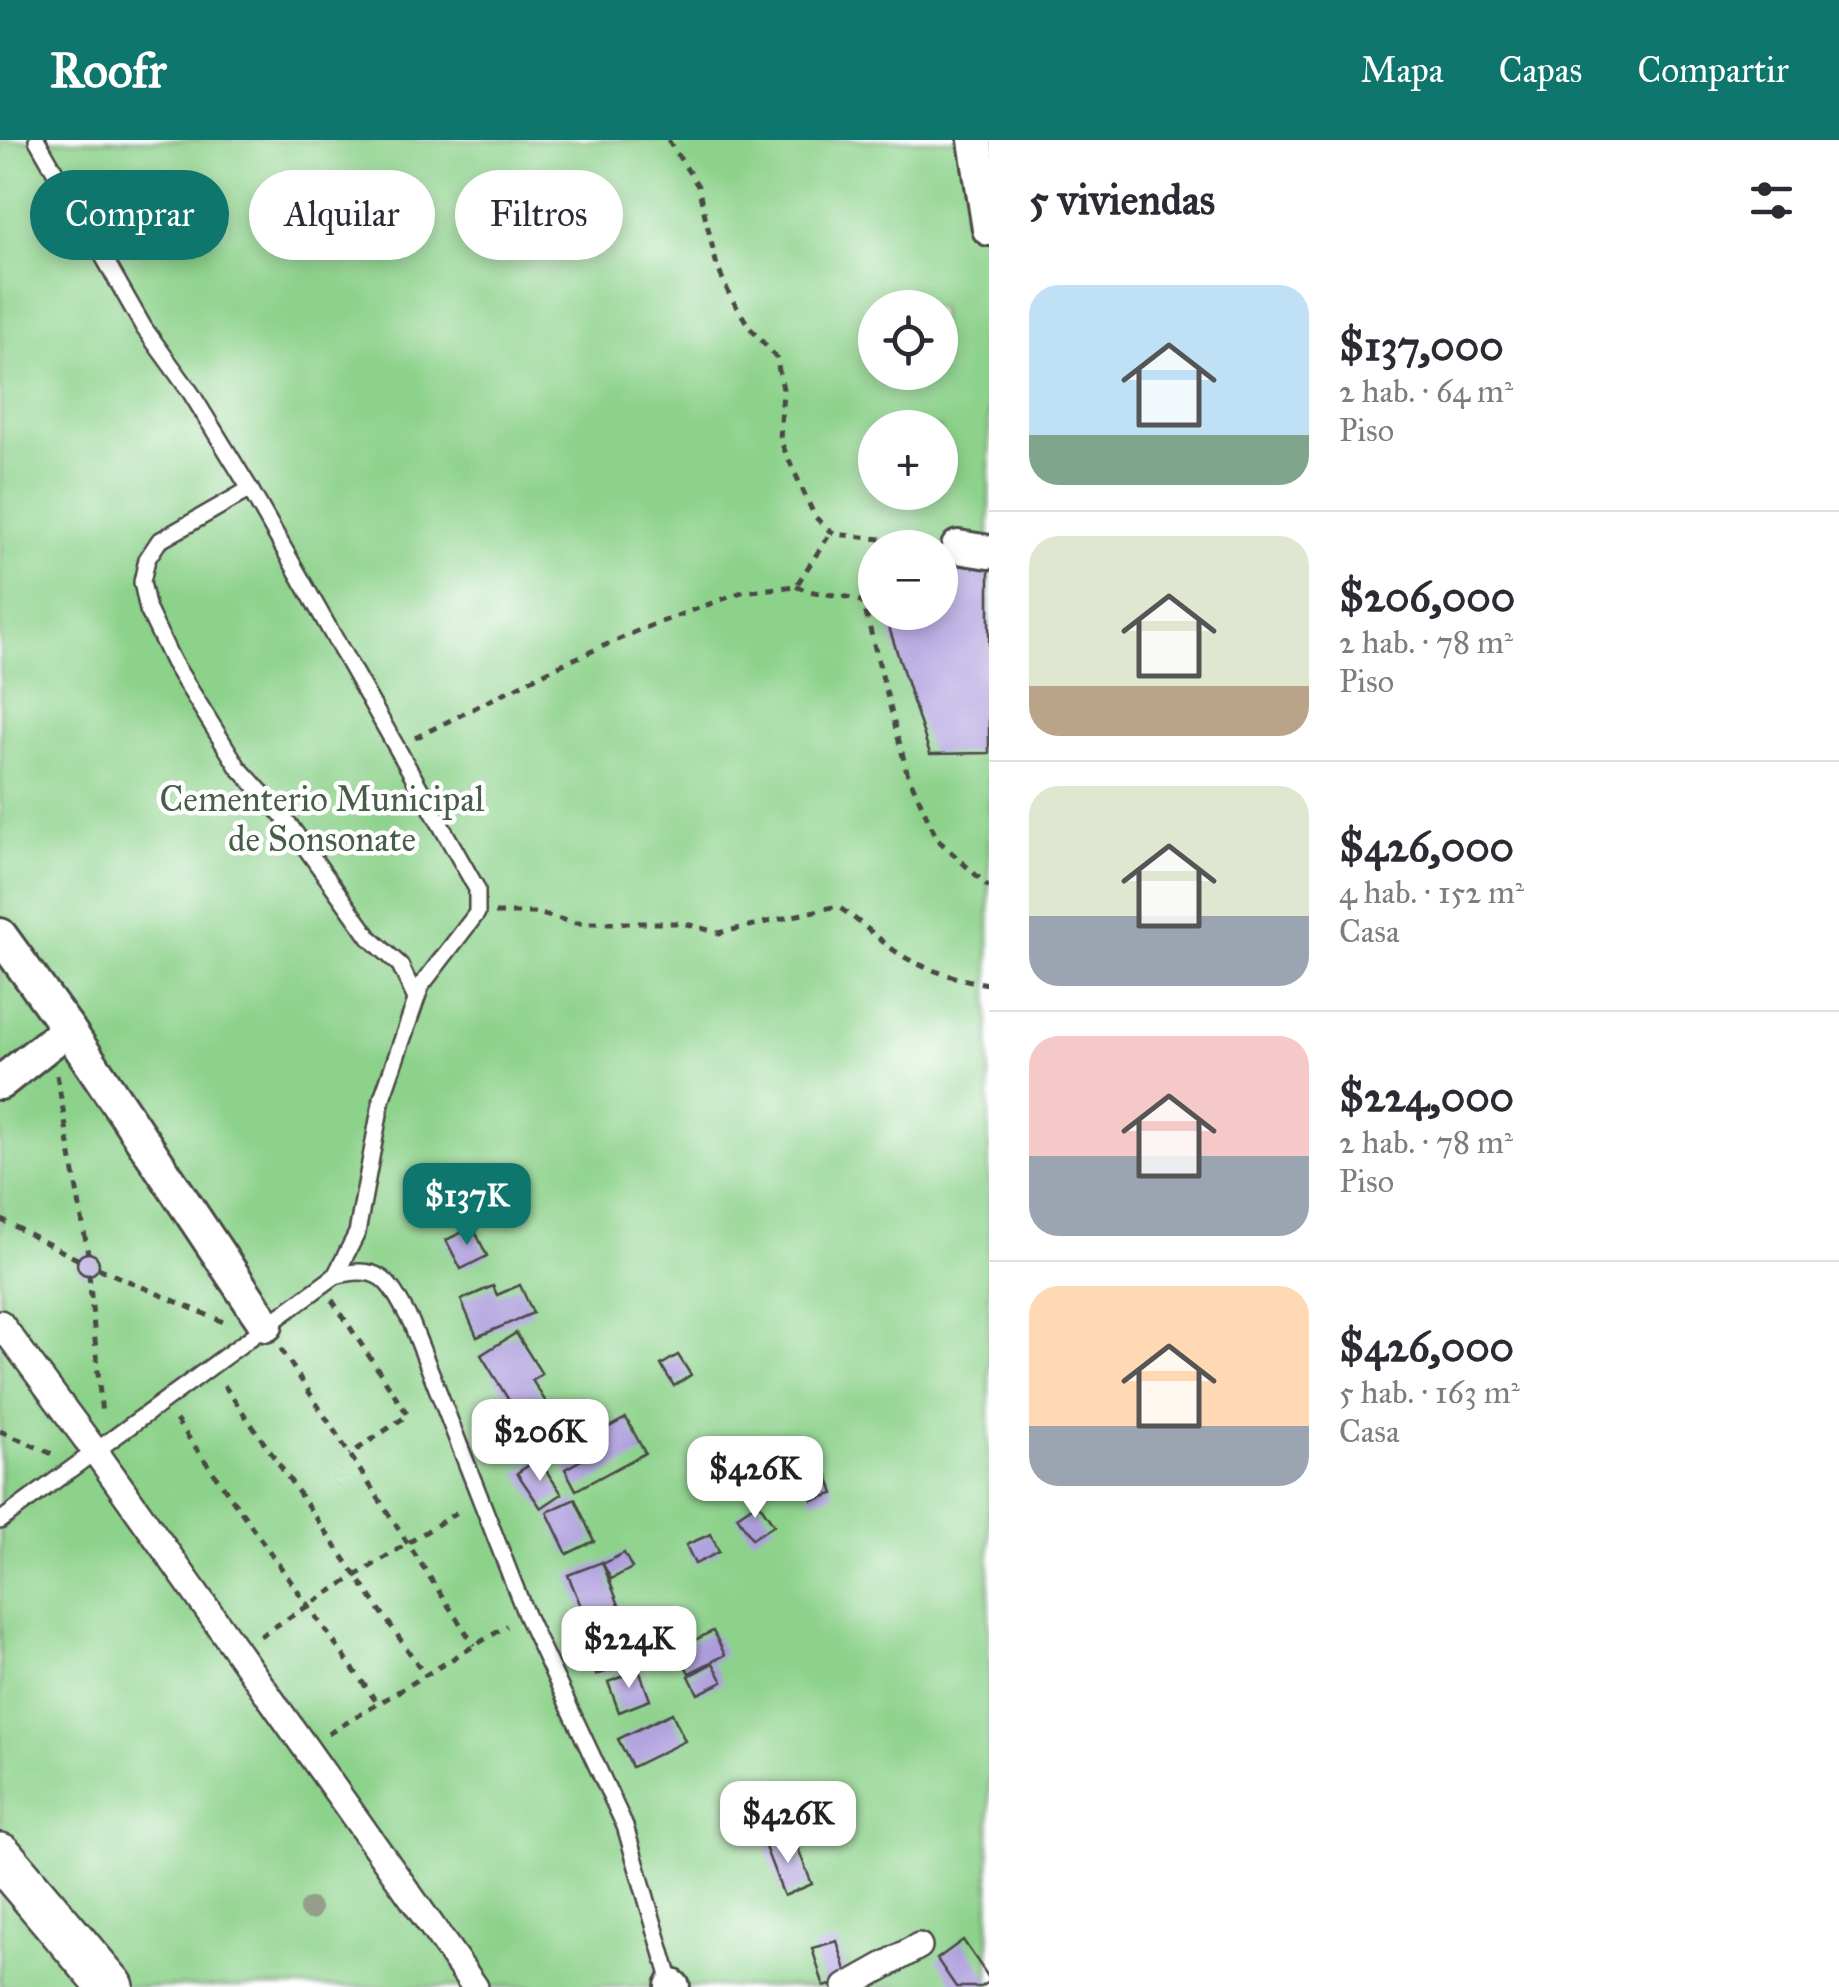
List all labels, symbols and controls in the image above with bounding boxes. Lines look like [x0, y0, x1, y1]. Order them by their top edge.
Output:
text: Roofr [50, 41, 167, 100]
text: Mapa [1360, 49, 1444, 92]
text: Capas [1499, 49, 1582, 92]
text: Compartir [1637, 49, 1789, 92]
chip: Comprar [30, 170, 229, 260]
chip: Alquilar [249, 170, 435, 260]
chip: Filtros [455, 170, 623, 260]
icon: filters [1744, 173, 1799, 228]
text: 5 viviendas [1029, 174, 1215, 226]
map controls [858, 290, 958, 630]
button: locate [858, 290, 958, 390]
text: $137,000 [1339, 320, 1504, 372]
icon: home [1109, 325, 1229, 445]
text: 2 hab. · 64 m² [1339, 372, 1513, 411]
button: + [858, 410, 958, 510]
text: Piso [1339, 411, 1394, 450]
button: − [858, 530, 958, 630]
text: $206,000 [1339, 571, 1515, 623]
icon: home [1109, 576, 1229, 696]
text: 2 hab. · 78 m² [1339, 623, 1513, 662]
text: Piso [1339, 662, 1394, 701]
park label: Cementerio Municipal de Sonsonate [159, 778, 485, 861]
text: $426,000 [1339, 821, 1514, 873]
icon: home [1109, 826, 1229, 946]
text: 4 hab. · 152 m² [1339, 873, 1524, 912]
text: Casa [1339, 912, 1400, 951]
text: $224,000 [1339, 1071, 1514, 1123]
icon: home [1109, 1076, 1229, 1196]
text: 2 hab. · 78 m² [1339, 1123, 1513, 1162]
text: Piso [1339, 1162, 1394, 1201]
pin: $137K [397, 1163, 537, 1248]
text: $137K [425, 1176, 509, 1215]
text: $426,000 [1339, 1321, 1514, 1373]
icon: home [1109, 1326, 1229, 1446]
text: 5 hab. · 163 m² [1339, 1373, 1520, 1412]
pin: $206K [470, 1399, 610, 1484]
text: $206K [494, 1412, 586, 1451]
text: Casa [1339, 1412, 1400, 1451]
pin: $426K [685, 1436, 825, 1521]
text: $426K [709, 1449, 801, 1488]
pin: $224K [559, 1606, 699, 1691]
text: $224K [583, 1619, 675, 1658]
pin: $426K [718, 1781, 858, 1866]
text: $426K [742, 1794, 834, 1833]

